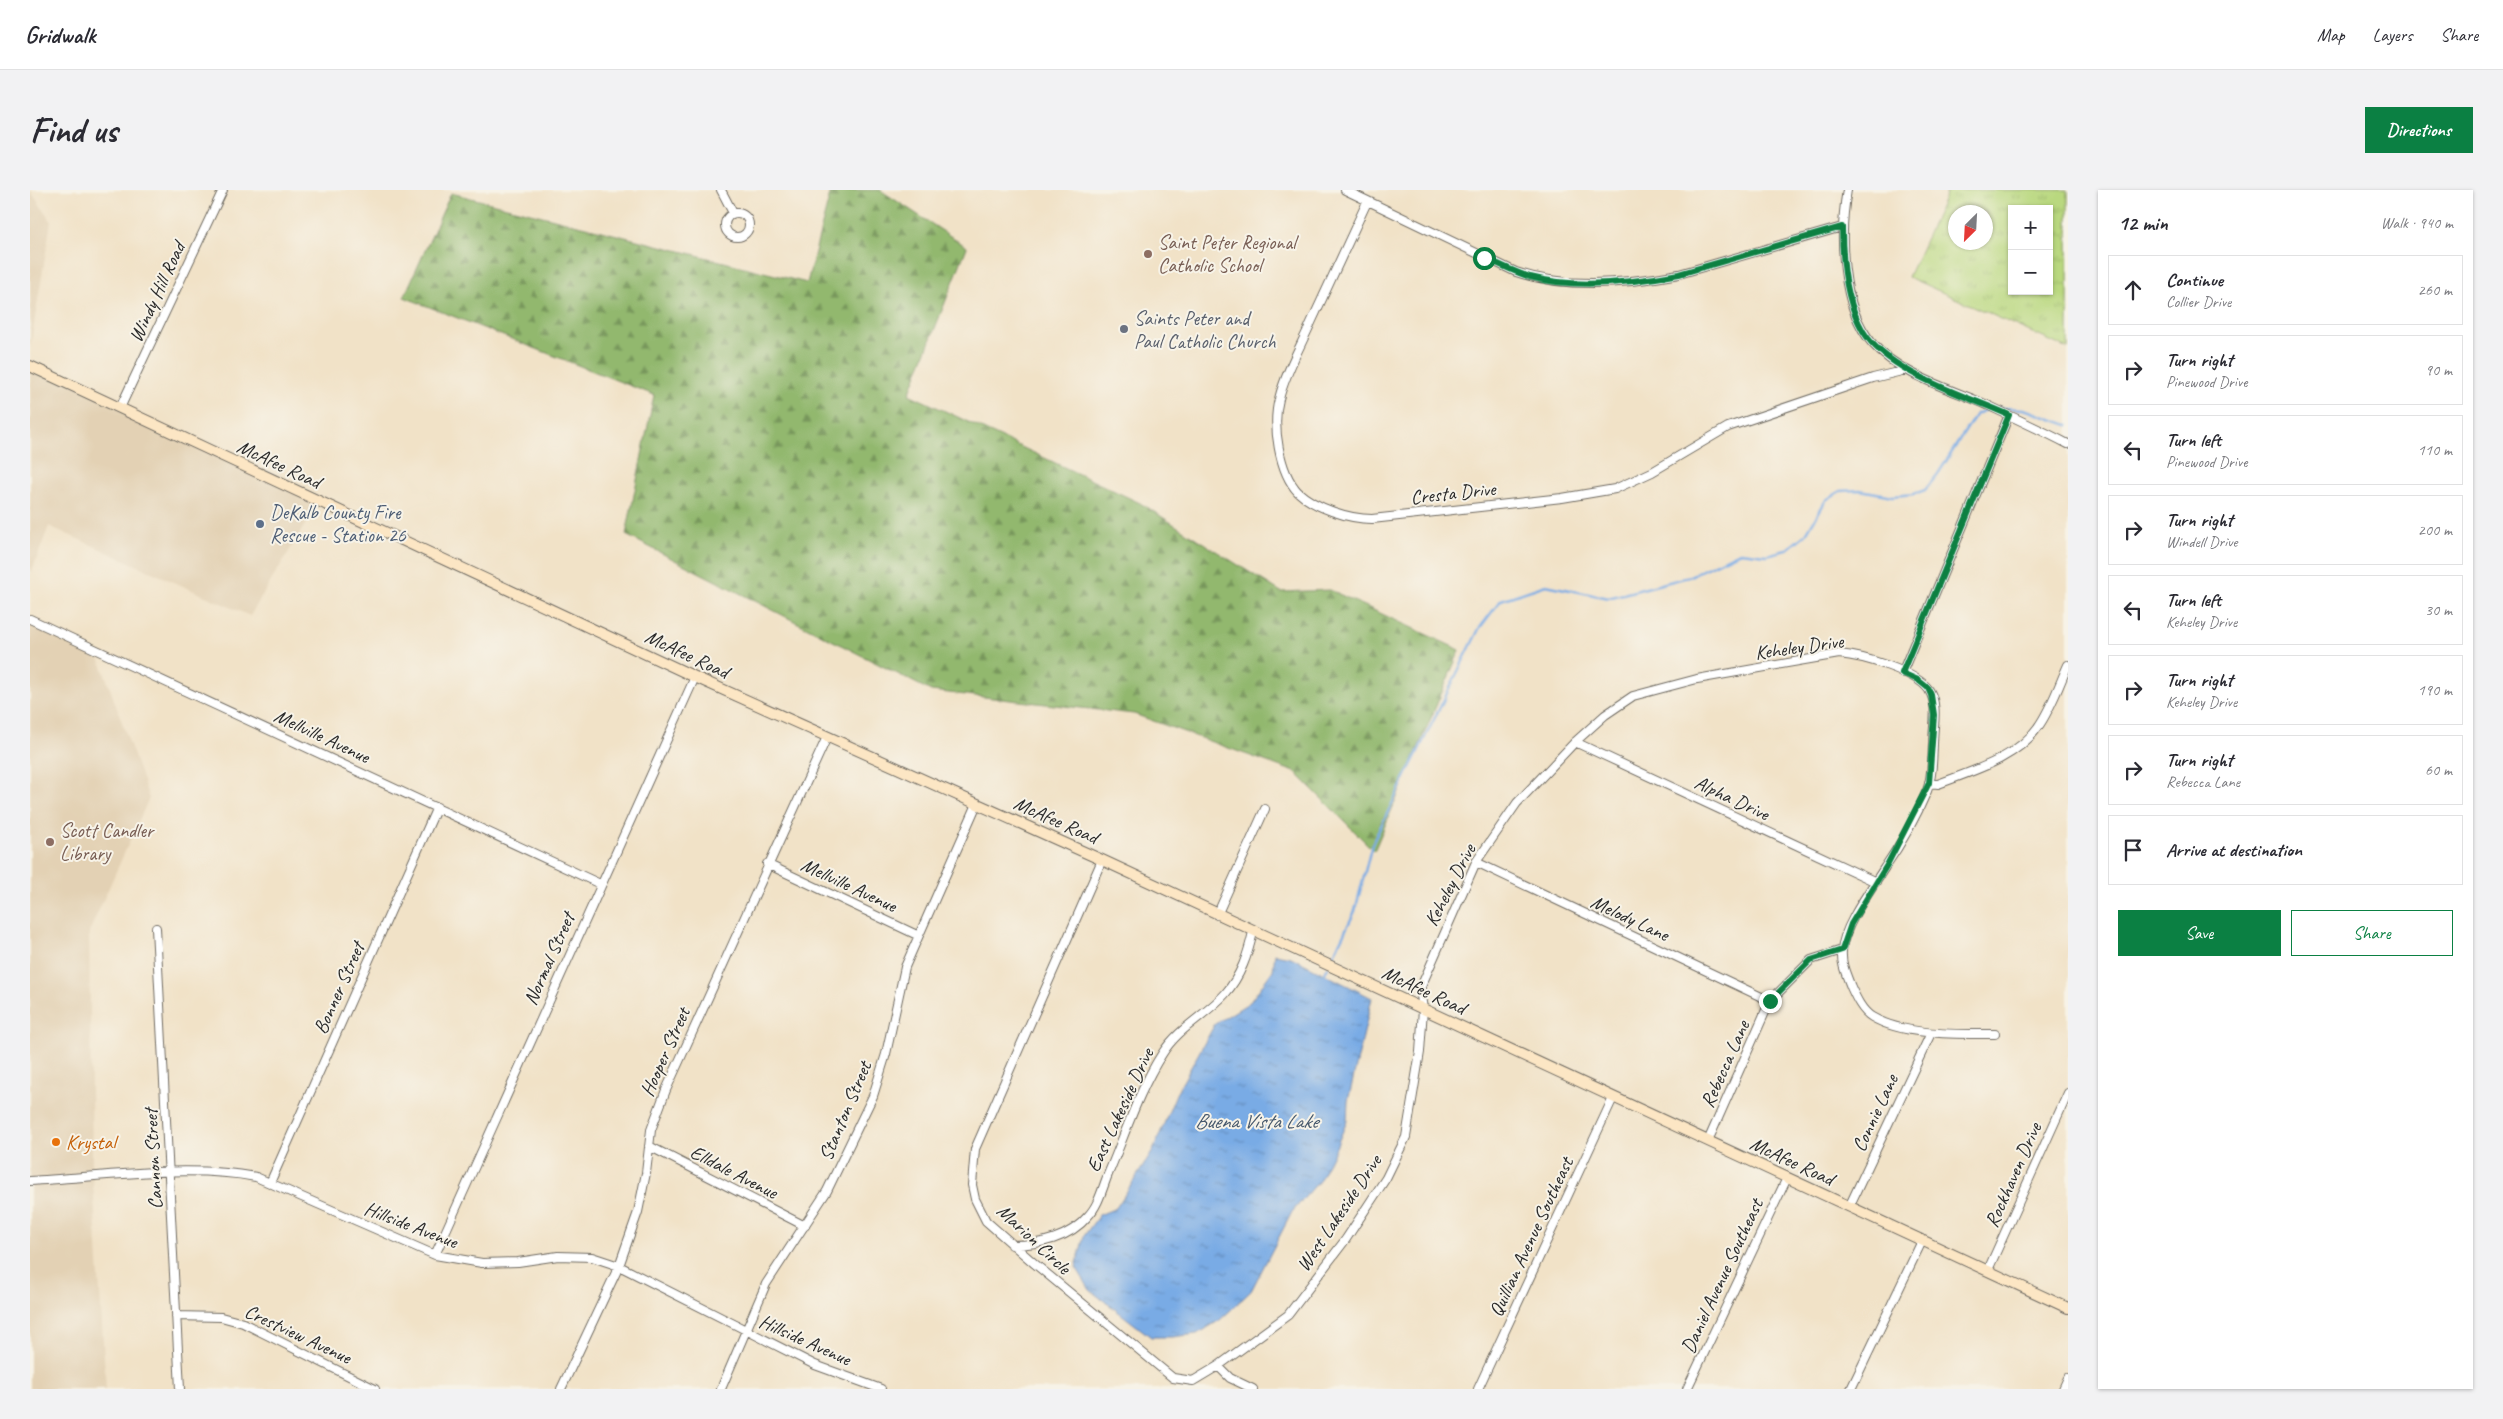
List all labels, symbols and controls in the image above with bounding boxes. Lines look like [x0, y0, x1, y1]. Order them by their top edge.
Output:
text: Gridwalk [25, 20, 95, 50]
text: Map [2317, 24, 2345, 46]
text: Layers [2373, 24, 2412, 46]
text: Share [2440, 24, 2478, 46]
button: Directions [2365, 107, 2473, 153]
text: Find us [30, 108, 117, 153]
north arrow [1948, 205, 1993, 250]
map controls [2008, 205, 2053, 295]
button: + [2008, 205, 2053, 250]
text: 12 min [2118, 210, 2168, 236]
text: Walk · 940 m [2381, 213, 2453, 233]
place label: Saint Peter Regional Catholic School [1158, 230, 1299, 278]
street label: Windy Hill Road [123, 235, 192, 346]
route start [1473, 247, 1496, 270]
marker: Saint Peter Regional Catholic School [1142, 248, 1154, 260]
button: − [2008, 250, 2053, 295]
text: Continue [2166, 268, 2223, 292]
icon: ahead [2119, 276, 2147, 304]
text: 260 m [2418, 280, 2452, 300]
text: Collier Drive [2166, 292, 2231, 312]
place label: Saints Peter and Paul Catholic Church [1134, 306, 1277, 354]
marker: Saints Peter and Paul Catholic Church [1118, 323, 1130, 335]
text: Turn right [2166, 348, 2233, 372]
icon: right [2119, 356, 2147, 384]
text: 90 m [2425, 360, 2452, 380]
text: Pinewood Drive [2166, 372, 2247, 392]
text: Turn left [2166, 428, 2221, 452]
street label: McAfee Road [233, 434, 328, 496]
icon: left [2119, 436, 2147, 464]
text: 110 m [2418, 440, 2452, 460]
text: Pinewood Drive [2166, 452, 2247, 472]
street label: Cresta Drive [1409, 476, 1498, 510]
place label: DeKalb County Fire Rescue - Station 26 [270, 500, 407, 548]
text: Turn right [2166, 508, 2233, 532]
icon: right [2119, 516, 2147, 544]
marker: DeKalb County Fire Rescue - Station 26 [254, 518, 266, 530]
text: 200 m [2418, 520, 2452, 540]
text: Windell Drive [2166, 532, 2237, 552]
text: Turn left [2166, 588, 2221, 612]
icon: left [2119, 596, 2147, 624]
text: 30 m [2425, 600, 2452, 620]
text: Keheley Drive [2166, 612, 2237, 632]
street label: McAfee Road [641, 624, 736, 686]
street label: Keheley Drive [1753, 628, 1846, 666]
text: Turn right [2166, 668, 2233, 692]
icon: right [2119, 676, 2147, 704]
text: 190 m [2418, 680, 2452, 700]
text: Keheley Drive [2166, 692, 2237, 712]
street label: Mellville Avenue [270, 703, 375, 770]
text: Turn right [2166, 748, 2233, 772]
icon: right [2119, 756, 2147, 784]
text: 60 m [2425, 760, 2452, 780]
street label: Alpha Drive [1691, 770, 1775, 827]
text: Rebecca Lane [2166, 772, 2240, 792]
street label: McAfee Road [1010, 790, 1105, 851]
place label: Scott Candler Library [60, 818, 155, 866]
marker: Scott Candler Library [44, 836, 56, 848]
icon: arrive [2119, 836, 2147, 864]
street label: Keheley Drive [1419, 838, 1482, 930]
text: Arrive at destination [2166, 838, 2302, 862]
street label: Mellville Avenue [797, 852, 902, 919]
street label: Melody Lane [1587, 889, 1674, 948]
street label: Normal Street [518, 906, 582, 1009]
button: Save [2118, 910, 2281, 956]
button: Share [2291, 910, 2453, 956]
street label: Bonner Street [308, 935, 372, 1038]
street label: McAfee Road [1378, 960, 1473, 1022]
route end [1759, 990, 1782, 1013]
street label: Hooper Street [634, 1002, 697, 1100]
street label: Rebecca Lane [1695, 1015, 1756, 1111]
street label: East Lakeside Drive [1080, 1043, 1160, 1176]
street label: Stanton Street [813, 1056, 878, 1164]
street label: Connie Lane [1846, 1069, 1904, 1156]
street label: Cannon Street [138, 1105, 168, 1210]
water label: Buena Vista Lake [1195, 1108, 1321, 1134]
street label: Rockhaven Drive [1979, 1117, 2048, 1231]
place label: Krystal [66, 1130, 119, 1155]
street label: McAfee Road [1746, 1131, 1841, 1193]
marker: Krystal [50, 1136, 62, 1148]
street label: Elldale Avenue [686, 1139, 783, 1205]
street label: West Lakeside Drive [1291, 1149, 1388, 1276]
street label: Quillian Avenue Southeast [1483, 1151, 1580, 1321]
street label: Daniel Avenue Southeast [1675, 1193, 1770, 1357]
street label: Hillside Avenue [361, 1196, 463, 1255]
street label: Marion Circle [992, 1198, 1077, 1281]
street label: Crestview Avenue [241, 1298, 357, 1370]
street label: Hillside Avenue [755, 1309, 856, 1372]

